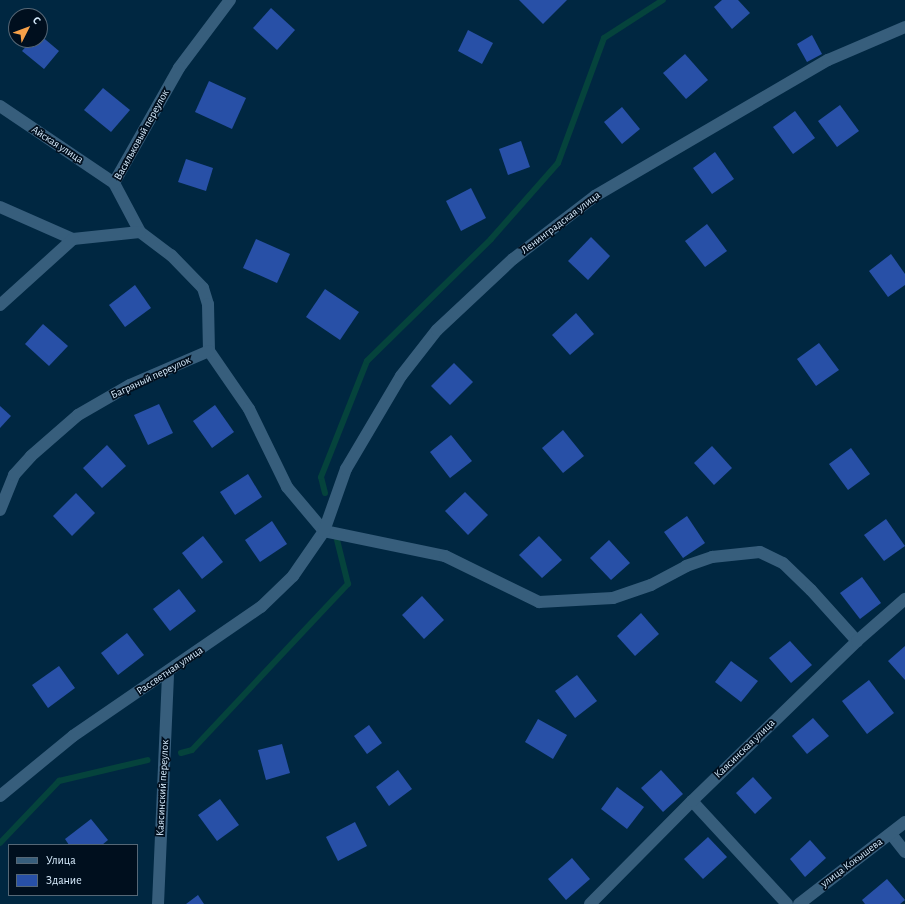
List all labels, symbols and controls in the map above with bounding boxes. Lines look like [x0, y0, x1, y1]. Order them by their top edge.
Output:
north arrow [8, 8, 48, 48]
text: С [30, 14, 43, 26]
street label: Васильковый переулок [112, 87, 172, 183]
street label: Айская улица [28, 123, 86, 167]
street label: Ленинградская улица [519, 189, 603, 257]
street label: Багряный переулок [109, 354, 193, 402]
street label: Рассветная улица [134, 644, 206, 698]
street label: Каясинская улица [712, 717, 778, 781]
street label: Каясинский переулок [154, 740, 172, 836]
street label: улица Кокышева [818, 835, 886, 891]
legend [8, 844, 138, 896]
text: Улица [46, 854, 76, 866]
text: Здание [46, 874, 82, 886]

